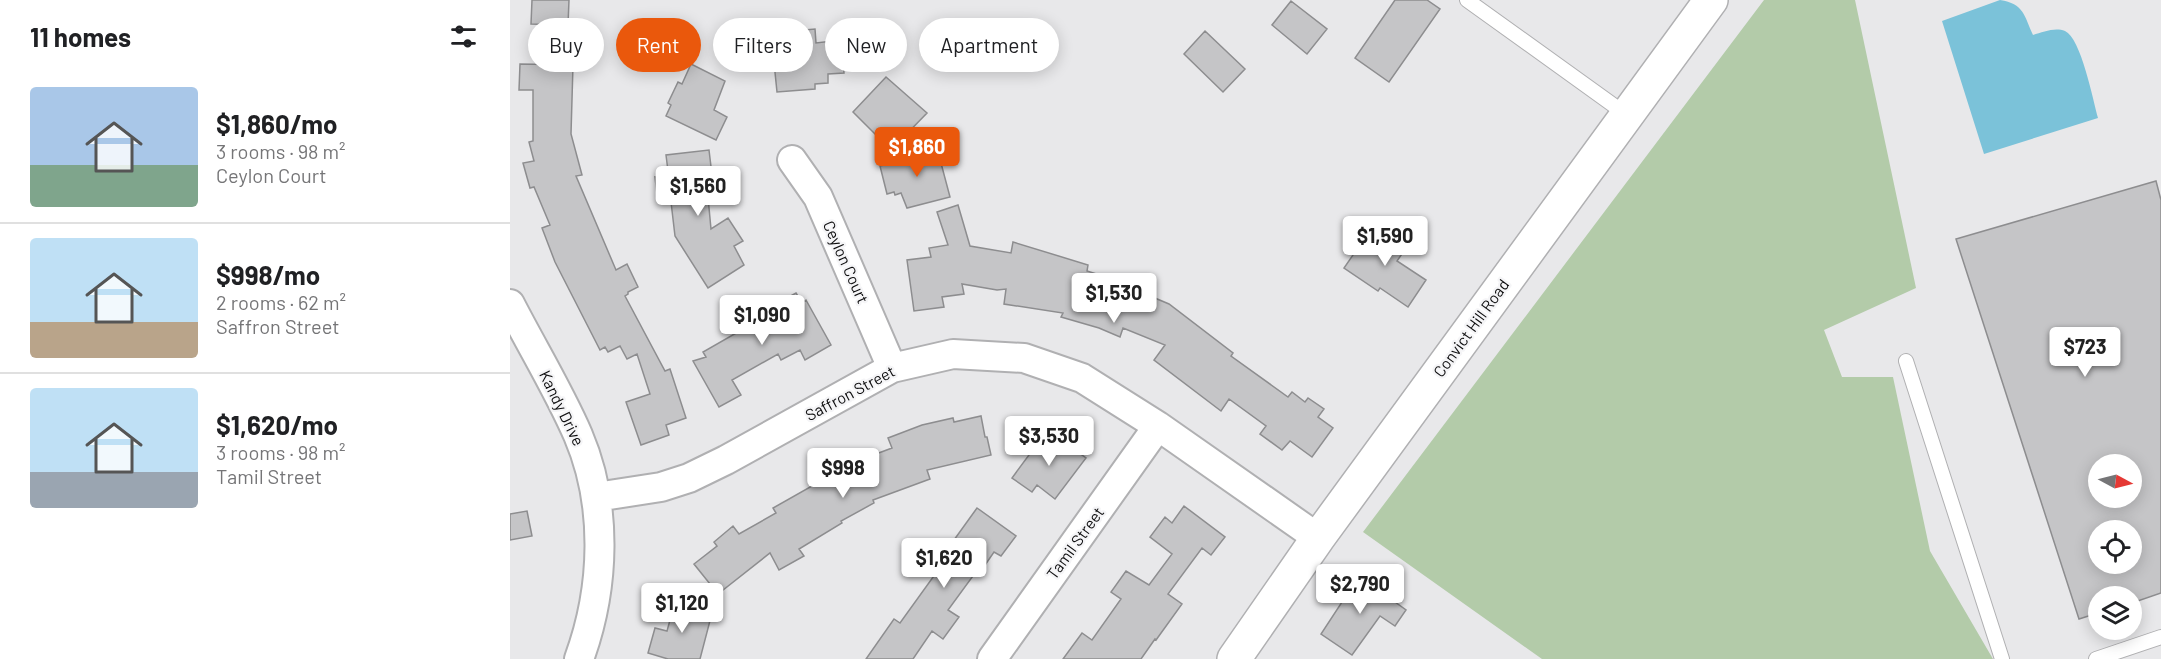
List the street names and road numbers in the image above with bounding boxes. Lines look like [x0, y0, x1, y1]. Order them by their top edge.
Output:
street label: Ceylon Court [820, 218, 873, 306]
street label: Convict Hill Road [1429, 275, 1512, 380]
street label: Saffron Street [802, 361, 898, 424]
street label: Kandy Drive [536, 367, 589, 449]
street label: Tamil Street [1042, 503, 1107, 583]

